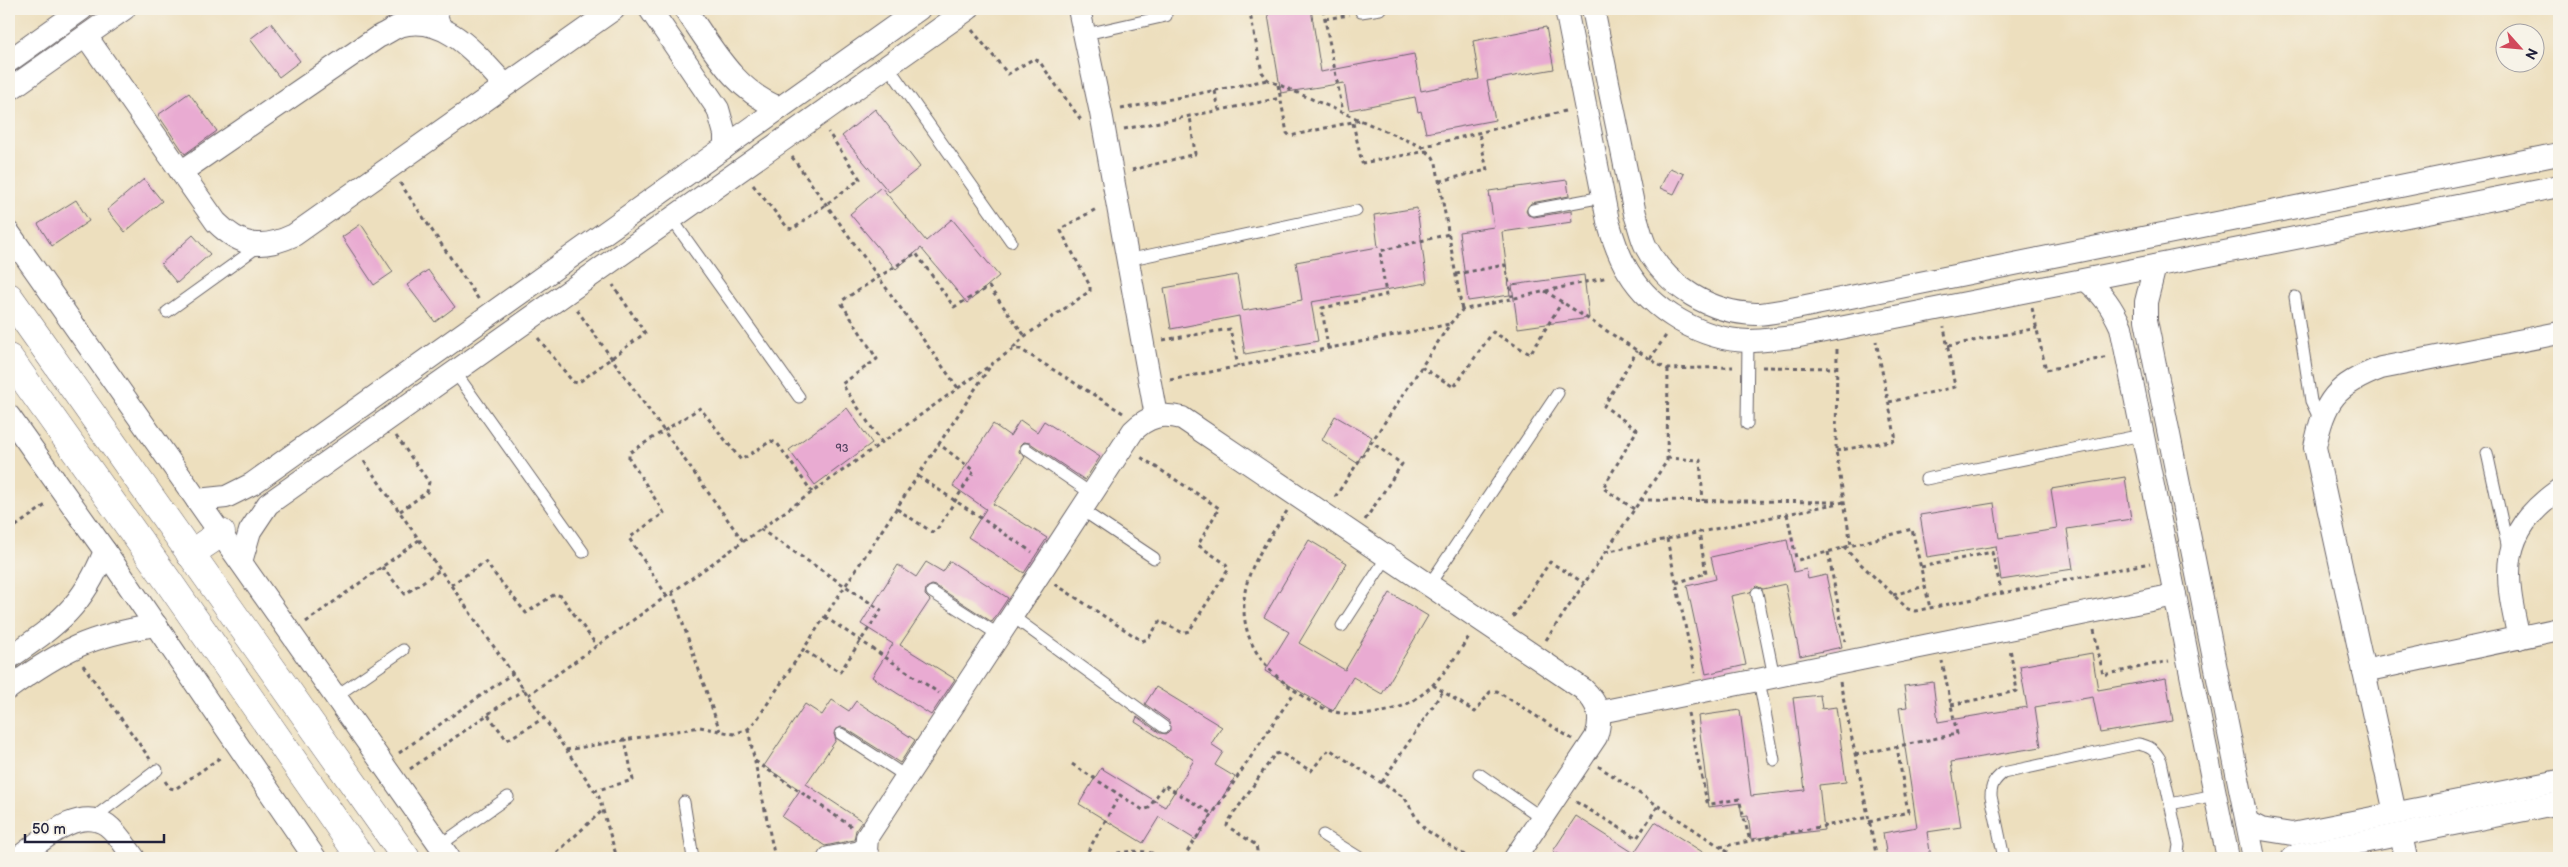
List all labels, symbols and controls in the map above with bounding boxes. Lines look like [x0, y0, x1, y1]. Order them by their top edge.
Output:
north arrow [2496, 22, 2546, 72]
text: N [2521, 45, 2541, 62]
house number: 93 [835, 442, 849, 455]
scale bar [25, 812, 164, 844]
text: 50 m [32, 820, 66, 839]

